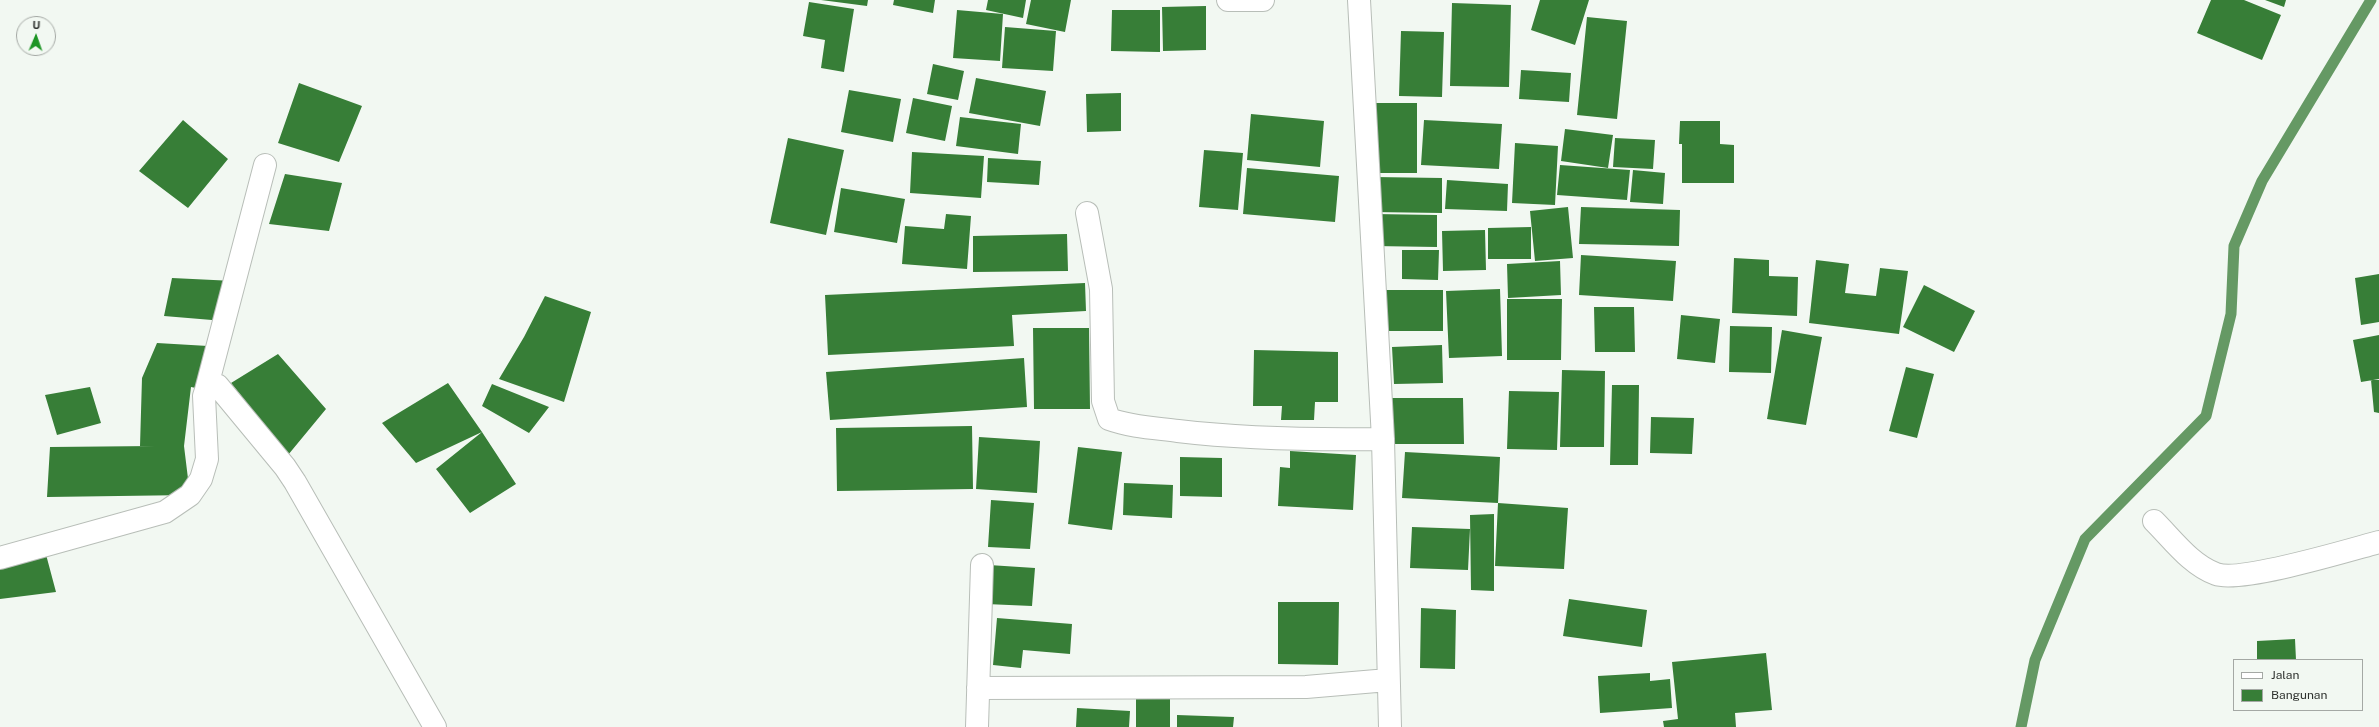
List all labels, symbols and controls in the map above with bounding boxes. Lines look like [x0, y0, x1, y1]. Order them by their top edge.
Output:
north arrow [16, 16, 56, 56]
text: U [32, 19, 41, 31]
legend [2233, 659, 2363, 711]
text: Jalan [2271, 668, 2299, 682]
text: Bangunan [2271, 688, 2327, 702]

